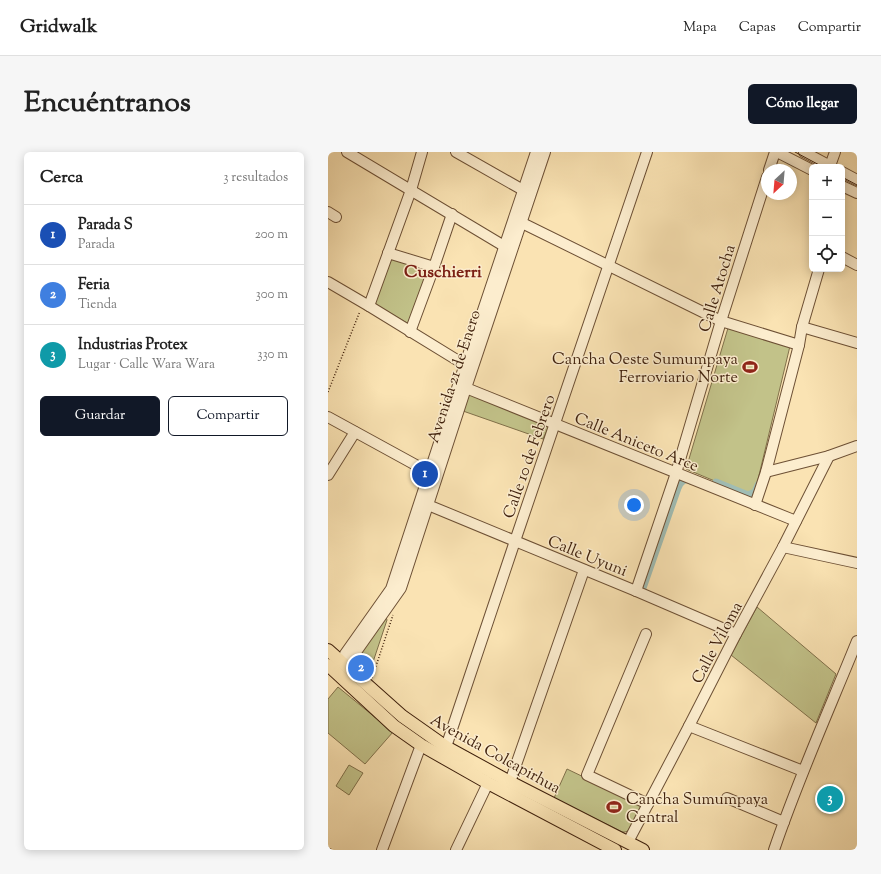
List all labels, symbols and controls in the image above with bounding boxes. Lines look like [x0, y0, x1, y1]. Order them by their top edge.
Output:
text: Gridwalk [20, 14, 97, 41]
text: Mapa [683, 18, 717, 38]
text: Capas [739, 18, 776, 38]
text: Compartir [798, 18, 861, 38]
text: Encuéntranos [24, 84, 191, 124]
button: Cómo llegar [748, 84, 857, 124]
north arrow [761, 164, 797, 200]
map controls [809, 164, 845, 272]
button: + [809, 164, 845, 200]
text: Cerca [40, 166, 83, 190]
text: 3 resultados [223, 169, 288, 187]
button: − [809, 200, 845, 236]
text: Parada S [78, 215, 133, 236]
text: 1 [51, 226, 55, 244]
text: 200 m [255, 226, 288, 244]
text: Parada [78, 236, 115, 254]
button: locate [809, 236, 845, 272]
street label: Calle Atocha [694, 241, 743, 335]
district label: Cuschierri [404, 261, 482, 285]
text: Feria [78, 275, 110, 296]
text: 2 [50, 286, 56, 304]
text: 300 m [256, 286, 288, 304]
text: Tienda [78, 296, 117, 314]
street label: Avenida 21 de Enero [423, 307, 488, 446]
text: Industrias Protex [78, 335, 188, 356]
text: 3 [50, 346, 56, 364]
text: 330 m [257, 346, 288, 364]
place label: Cancha Oeste Sumumpaya Ferroviario Norte [552, 349, 739, 390]
text: Lugar · Calle Wara Wara [78, 356, 215, 374]
sports icon: Cancha Oeste Sumumpaya Ferroviario Norte [741, 358, 759, 376]
street label: Calle 10 de Febrero [498, 392, 562, 522]
button: Guardar [40, 396, 160, 436]
button: Compartir [168, 396, 288, 436]
street label: Calle Aniceto Arce [570, 408, 702, 479]
pin: 1 [412, 459, 438, 489]
your location [624, 495, 644, 515]
street label: Calle Uyuni [544, 531, 631, 584]
street label: Calle Viloma [687, 598, 750, 688]
pin: 2 [348, 653, 374, 683]
street label: Avenida Colcapirhua [425, 710, 565, 801]
pin: 3 [817, 784, 843, 814]
place label: Cancha Sumumpaya Central [626, 789, 769, 830]
sports icon: Cancha Sumumpaya Central [605, 798, 623, 816]

